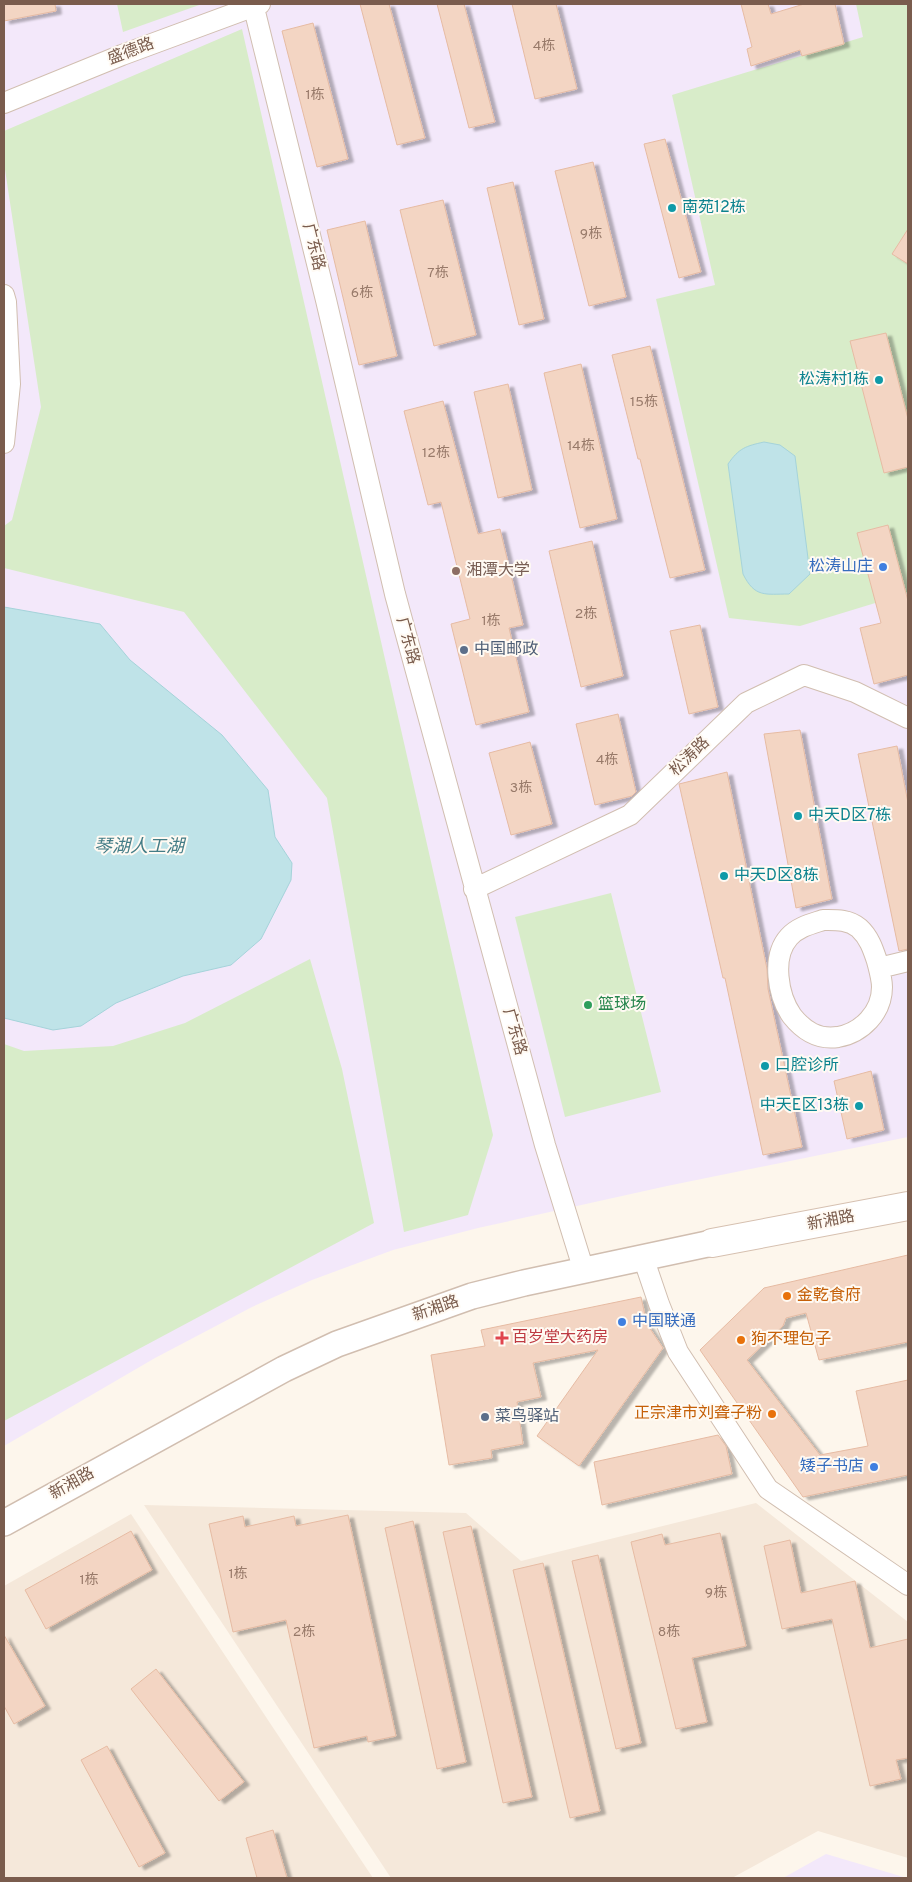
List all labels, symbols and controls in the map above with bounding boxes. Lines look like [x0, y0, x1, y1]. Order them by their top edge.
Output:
street label: 盛德路 [105, 34, 157, 70]
house number: 4栋 [533, 37, 555, 55]
house number: 1栋 [305, 86, 325, 104]
place label: 南苑12栋 [682, 198, 746, 218]
marker: 南苑12栋 [666, 202, 678, 214]
street label: 广东路 [297, 221, 329, 273]
house number: 9栋 [580, 225, 602, 243]
house number: 7栋 [427, 264, 449, 282]
house number: 6栋 [351, 284, 373, 302]
place label: 松涛村1栋 [799, 370, 869, 390]
marker: 松涛村1栋 [873, 374, 885, 386]
house number: 15栋 [630, 393, 658, 411]
house number: 14栋 [567, 437, 595, 455]
house number: 12栋 [422, 444, 450, 462]
place label: 松涛山庄 [809, 557, 873, 577]
place label: 湘潭大学 [466, 561, 530, 581]
marker: 松涛山庄 [877, 561, 889, 573]
marker: 湘潭大学 [450, 565, 462, 577]
house number: 2栋 [575, 605, 597, 623]
house number: 1栋 [481, 612, 501, 630]
street label: 广东路 [391, 615, 423, 667]
place label: 中国邮政 [474, 640, 538, 660]
marker: 中国邮政 [458, 644, 470, 656]
street label: 松涛路 [666, 733, 714, 781]
house number: 4栋 [596, 751, 618, 769]
house number: 3栋 [510, 779, 532, 797]
place label: 中天D区7栋 [808, 806, 891, 826]
marker: 中天D区7栋 [792, 810, 804, 822]
water label: 琴湖人工湖 [94, 836, 187, 859]
place label: 中天D区8栋 [734, 866, 819, 886]
marker: 中天D区8栋 [718, 870, 730, 882]
place label: 篮球场 [598, 995, 646, 1015]
marker: 篮球场 [582, 999, 594, 1011]
street label: 广东路 [498, 1006, 530, 1058]
place label: 口腔诊所 [775, 1056, 839, 1076]
marker: 口腔诊所 [759, 1060, 771, 1072]
place label: 中天E区13栋 [760, 1096, 849, 1116]
marker: 中天E区13栋 [853, 1100, 865, 1112]
street label: 新湘路 [806, 1207, 856, 1235]
place label: 金乾食府 [797, 1286, 861, 1306]
marker: 金乾食府 [781, 1290, 793, 1302]
street label: 新湘路 [410, 1292, 462, 1326]
place label: 中国联通 [632, 1312, 696, 1332]
marker: 中国联通 [616, 1316, 628, 1328]
place label: 百岁堂大药房 [512, 1328, 608, 1348]
place label: 狗不理包子 [751, 1330, 831, 1350]
marker: 百岁堂大药房 [496, 1332, 508, 1344]
marker: 狗不理包子 [735, 1334, 747, 1346]
place label: 正宗津市刘聋子粉 [634, 1404, 762, 1424]
place label: 菜鸟驿站 [495, 1407, 559, 1427]
marker: 正宗津市刘聋子粉 [766, 1408, 778, 1420]
marker: 菜鸟驿站 [479, 1411, 491, 1423]
place label: 矮子书店 [800, 1457, 864, 1477]
marker: 矮子书店 [868, 1461, 880, 1473]
street label: 新湘路 [46, 1464, 98, 1504]
house number: 1栋 [228, 1565, 248, 1583]
house number: 1栋 [79, 1571, 99, 1589]
house number: 9栋 [705, 1584, 727, 1602]
house number: 2栋 [293, 1623, 315, 1641]
house number: 8栋 [658, 1623, 680, 1641]

